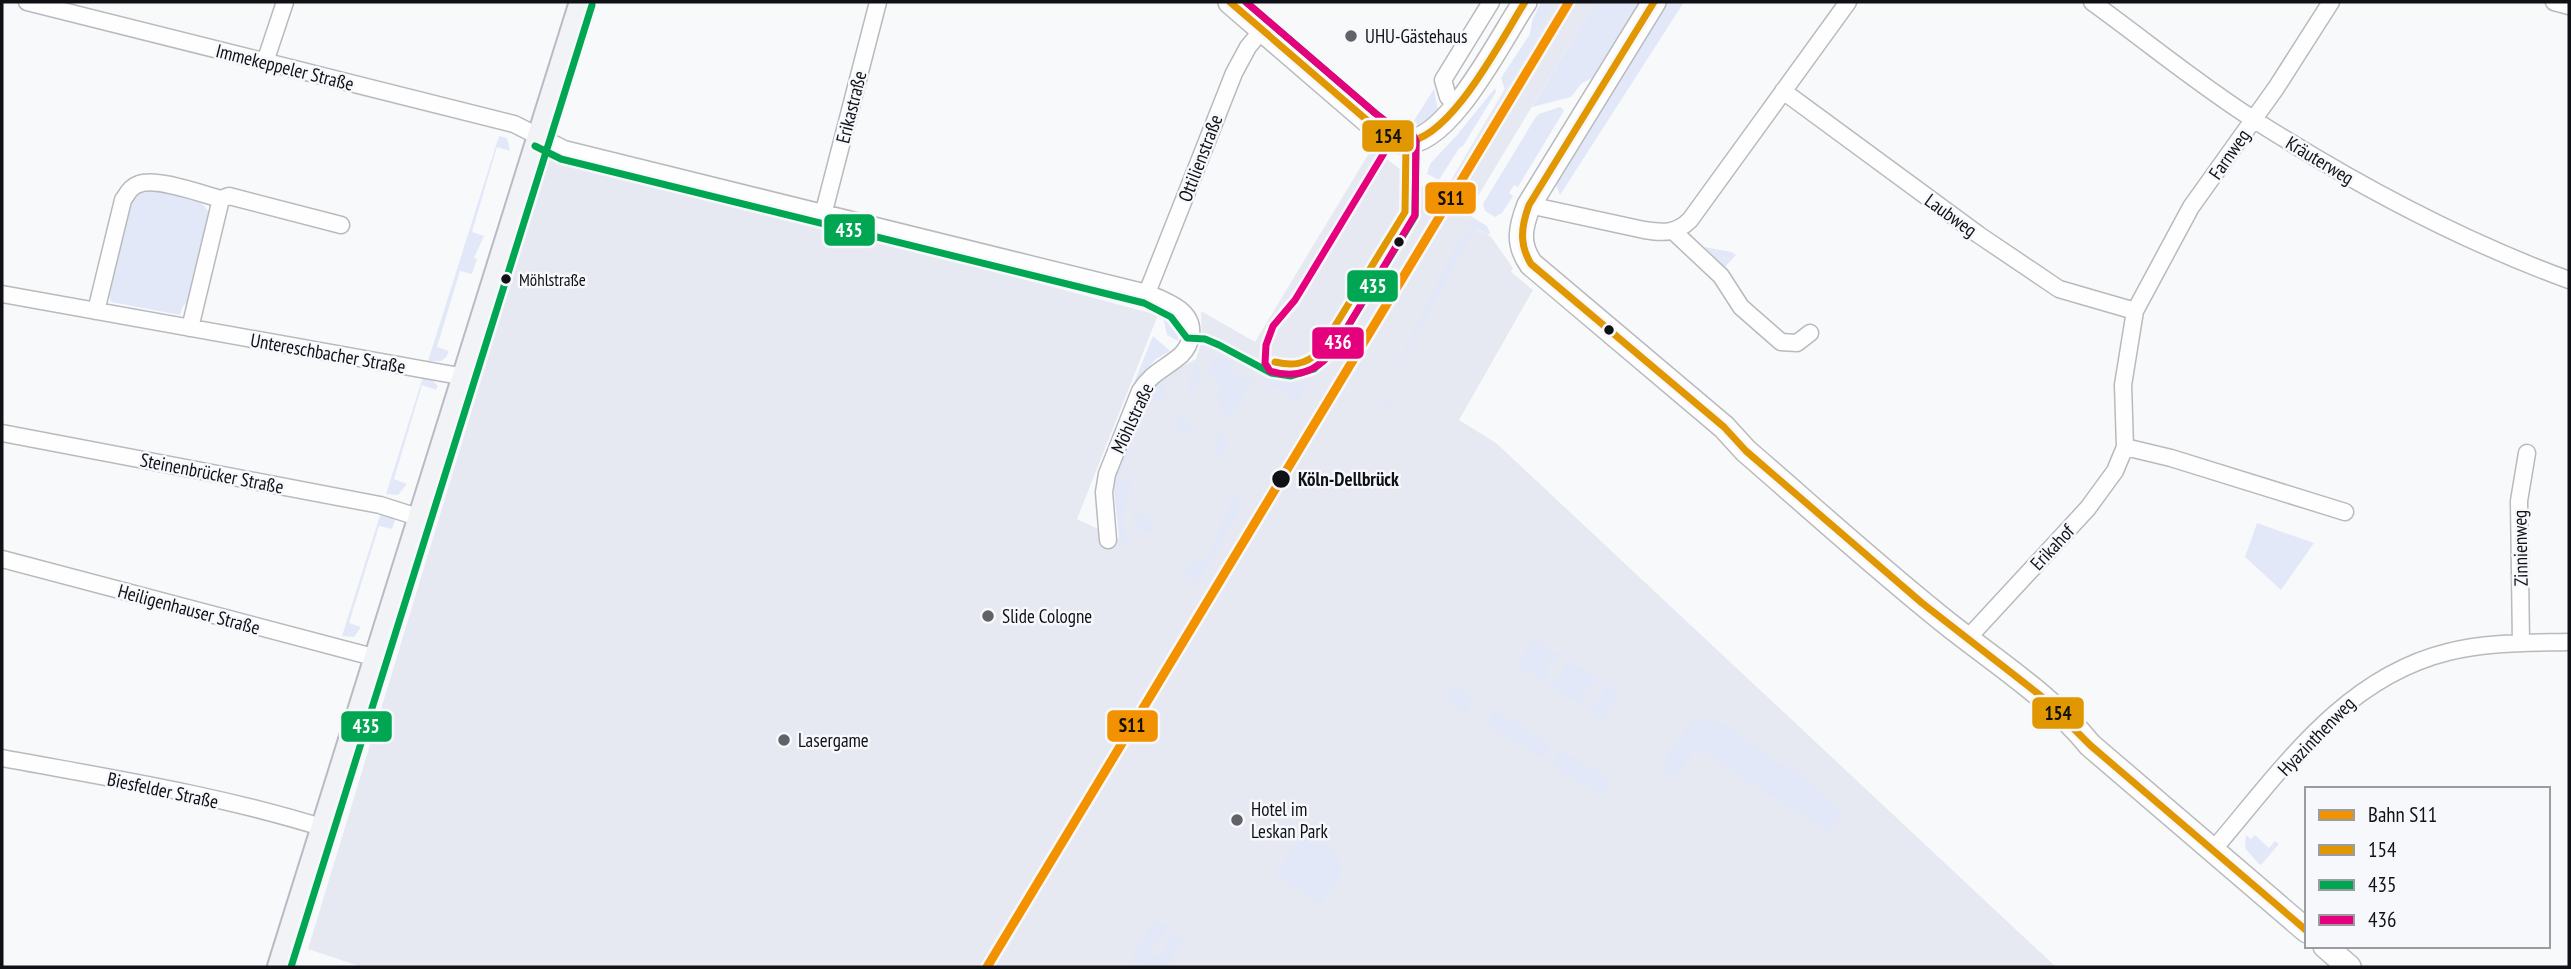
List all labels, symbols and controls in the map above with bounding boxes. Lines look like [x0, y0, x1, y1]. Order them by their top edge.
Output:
place label: UHU-Gästehaus [1365, 24, 1467, 48]
marker: UHU-Gästehaus [1343, 28, 1359, 44]
street label: Immekeppeler Straße [214, 38, 357, 96]
street label: Erikastraße [830, 68, 872, 146]
street label: Ottilienstraße [1172, 111, 1228, 205]
line badge: 154 [1361, 119, 1415, 153]
text: 154 [1374, 124, 1402, 148]
street label: Farnweg [2203, 124, 2255, 184]
street label: Kräuterweg [2282, 130, 2358, 190]
line badge: S11 [1424, 181, 1477, 215]
text: S11 [1438, 186, 1464, 210]
street label: Laubweg [1920, 188, 1982, 242]
line badge: 435 [823, 213, 876, 247]
text: 435 [835, 218, 863, 242]
unlabelled marker [1392, 235, 1406, 249]
place label: Möhlstraße [519, 269, 586, 291]
line badge: 435 [1346, 269, 1399, 303]
marker: Möhlstraße [499, 272, 513, 286]
text: 435 [1359, 274, 1387, 298]
unlabelled marker [1602, 323, 1616, 337]
line badge: 436 [1311, 326, 1365, 360]
street label: Untereschbacher Straße [249, 328, 408, 378]
text: 436 [1324, 330, 1352, 354]
street label: Möhlstraße [1105, 379, 1159, 457]
street label: Steinenbrücker Straße [138, 447, 286, 499]
place label: Köln-Dellbrück [1298, 467, 1399, 491]
marker: Köln-Dellbrück [1270, 468, 1292, 490]
street label: Zinnienweg [2507, 510, 2533, 586]
street label: Erikahof [2025, 518, 2080, 575]
street label: Heiligenhauser Straße [115, 579, 263, 640]
place label: Slide Cologne [1002, 604, 1092, 628]
marker: Slide Cologne [980, 608, 996, 624]
street label: Hyazinthenweg [2272, 691, 2360, 781]
line badge: 154 [2031, 696, 2085, 730]
text: 154 [2044, 701, 2072, 725]
line badge: S11 [1106, 709, 1159, 743]
line badge: 435 [340, 710, 393, 743]
text: S11 [1119, 713, 1145, 737]
text: 435 [352, 714, 380, 738]
place label: Lasergame [798, 728, 869, 752]
marker: Lasergame [776, 732, 792, 748]
street label: Biesfelder Straße [105, 767, 221, 814]
legend [2305, 787, 2550, 948]
place label: Hotel im Leskan Park [1251, 797, 1329, 843]
text: Bahn S11 [2368, 801, 2437, 828]
marker: Hotel im Leskan Park [1229, 812, 1245, 828]
text: 154 [2368, 836, 2397, 863]
text: 435 [2368, 871, 2396, 898]
text: 436 [2368, 906, 2396, 933]

